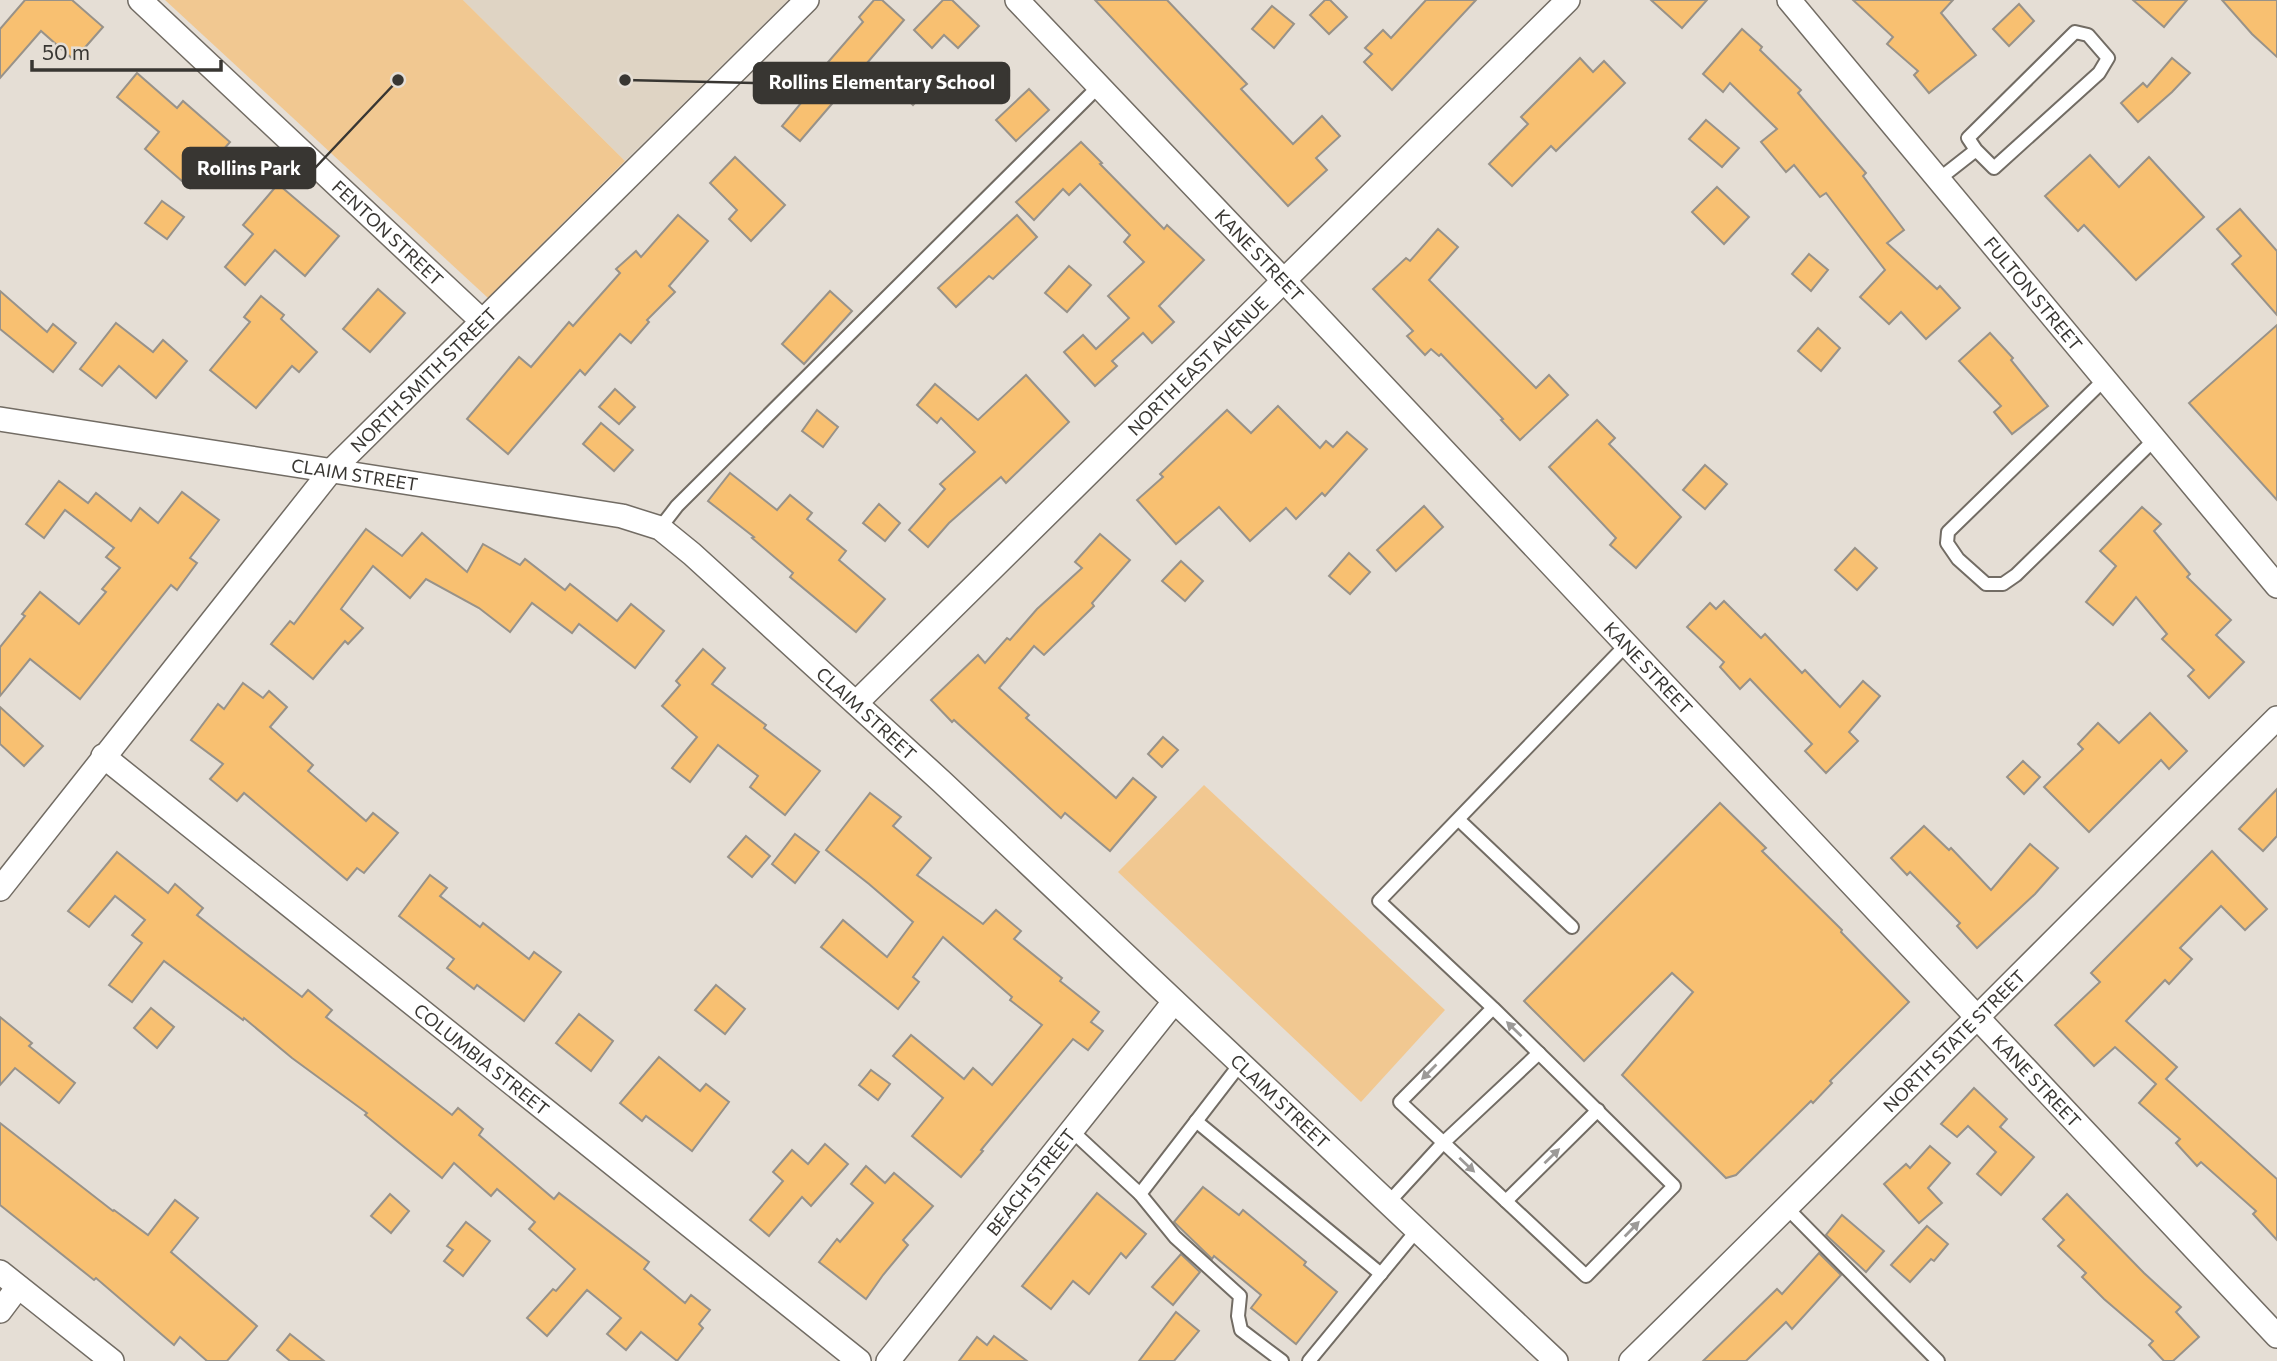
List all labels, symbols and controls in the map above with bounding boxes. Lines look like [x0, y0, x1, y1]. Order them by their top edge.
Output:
scale bar [32, 28, 220, 72]
text: 50 m [42, 39, 90, 64]
callout: Rollins Elementary School [754, 63, 1009, 103]
text: Rollins Elementary School [769, 70, 995, 93]
callout: Rollins Park [183, 148, 315, 188]
text: Rollins Park [197, 156, 301, 179]
street label: FENTON STREET [328, 175, 448, 290]
street label: KANE STREET [1211, 204, 1309, 306]
street label: FULTON STREET [1980, 232, 2087, 355]
street label: NORTH EAST AVENUE [1123, 292, 1272, 440]
street label: NORTH SMITH STREET [346, 303, 501, 457]
street label: CLAIM STREET [290, 454, 419, 495]
street label: KANE STREET [1600, 617, 1697, 719]
street label: CLAIM STREET [812, 662, 921, 764]
street label: NORTH STATE STREET [1878, 965, 2030, 1116]
street label: COLUMBIA STREET [410, 998, 554, 1120]
one-way arrow [1506, 1020, 1523, 1037]
street label: KANE STREET [1988, 1030, 2086, 1132]
street label: CLAIM STREET [1226, 1049, 1334, 1153]
one-way arrow [1421, 1064, 1438, 1080]
street label: BEACH STREET [981, 1124, 1080, 1240]
one-way arrow [1543, 1148, 1560, 1164]
one-way arrow [1458, 1157, 1475, 1173]
one-way arrow [1623, 1221, 1639, 1238]

